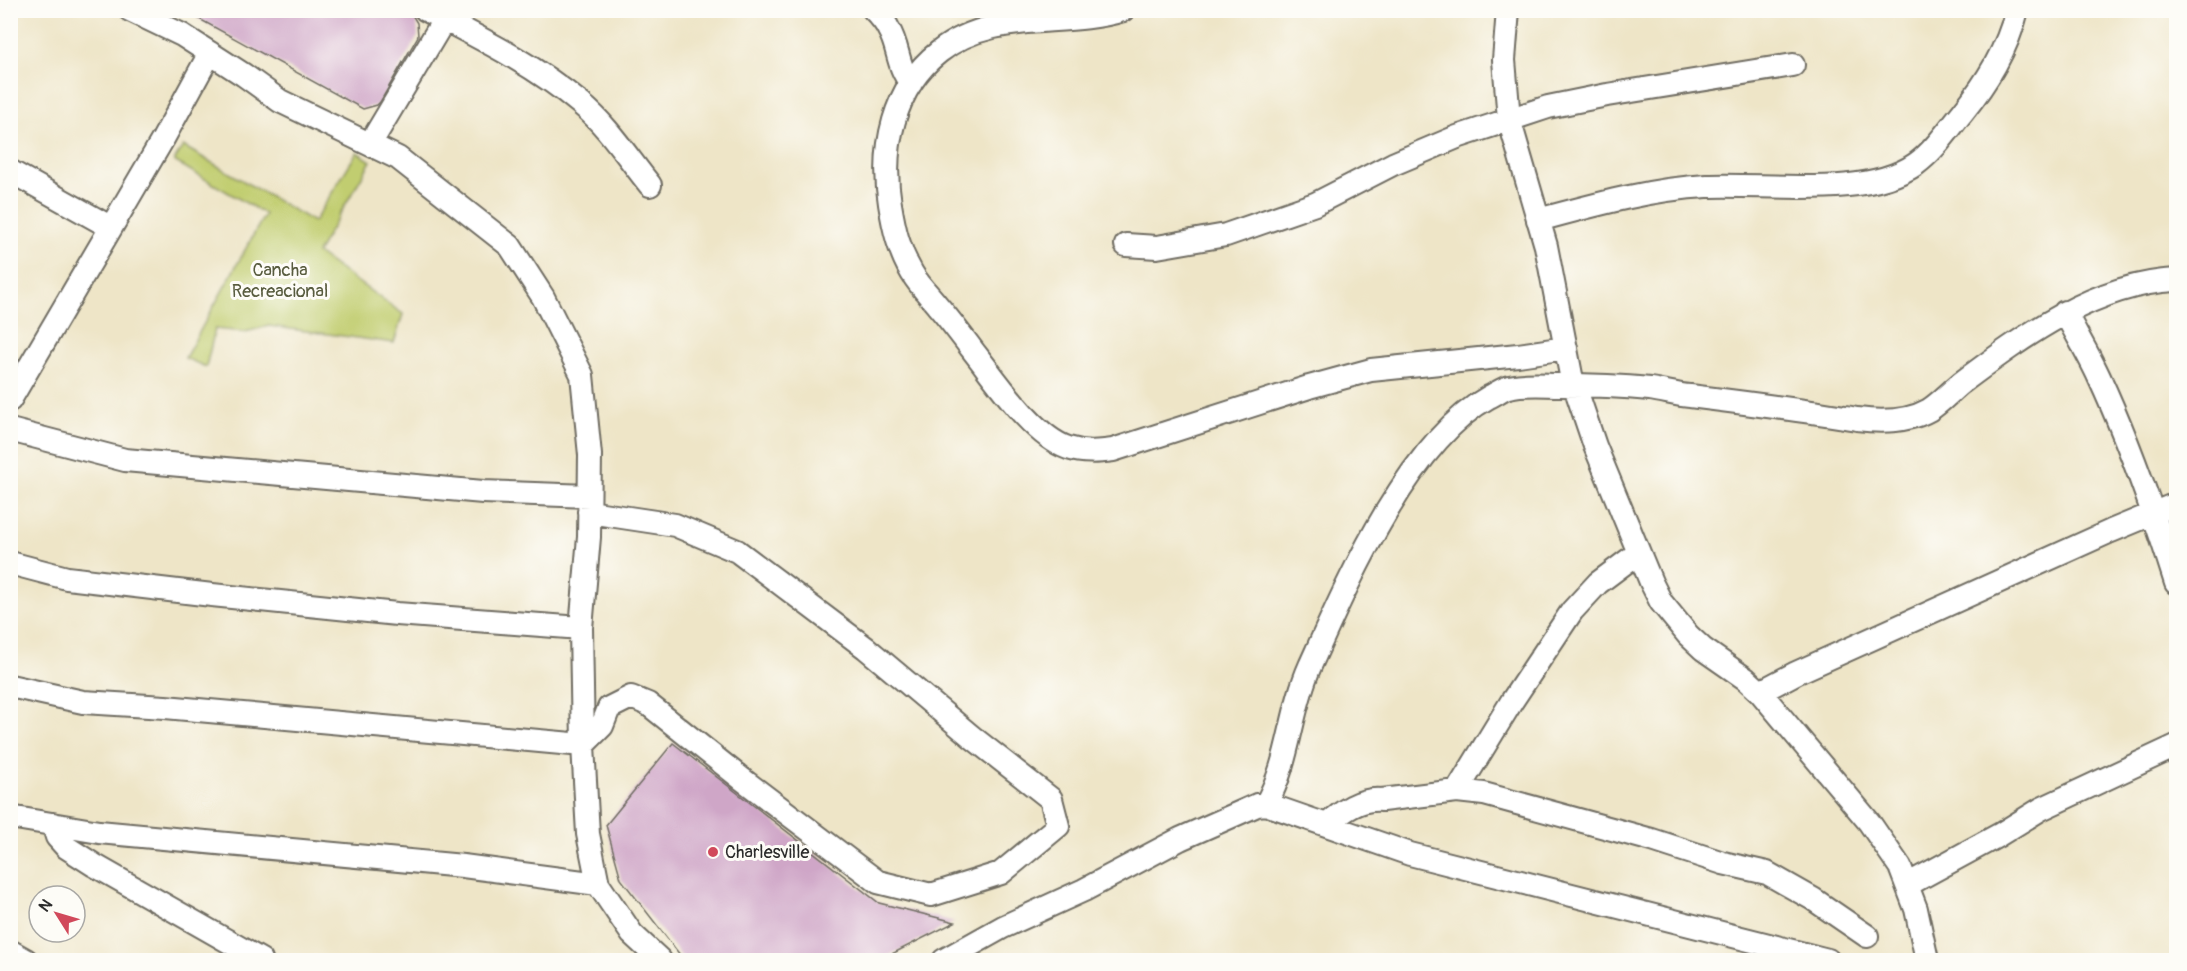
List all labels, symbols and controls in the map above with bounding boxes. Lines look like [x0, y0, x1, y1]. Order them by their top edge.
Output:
park label: Cancha Recreacional [232, 259, 328, 303]
place label: Charlesville [725, 841, 809, 864]
marker: Charlesville [706, 845, 720, 859]
north arrow [27, 884, 87, 944]
text: N [35, 895, 57, 916]

